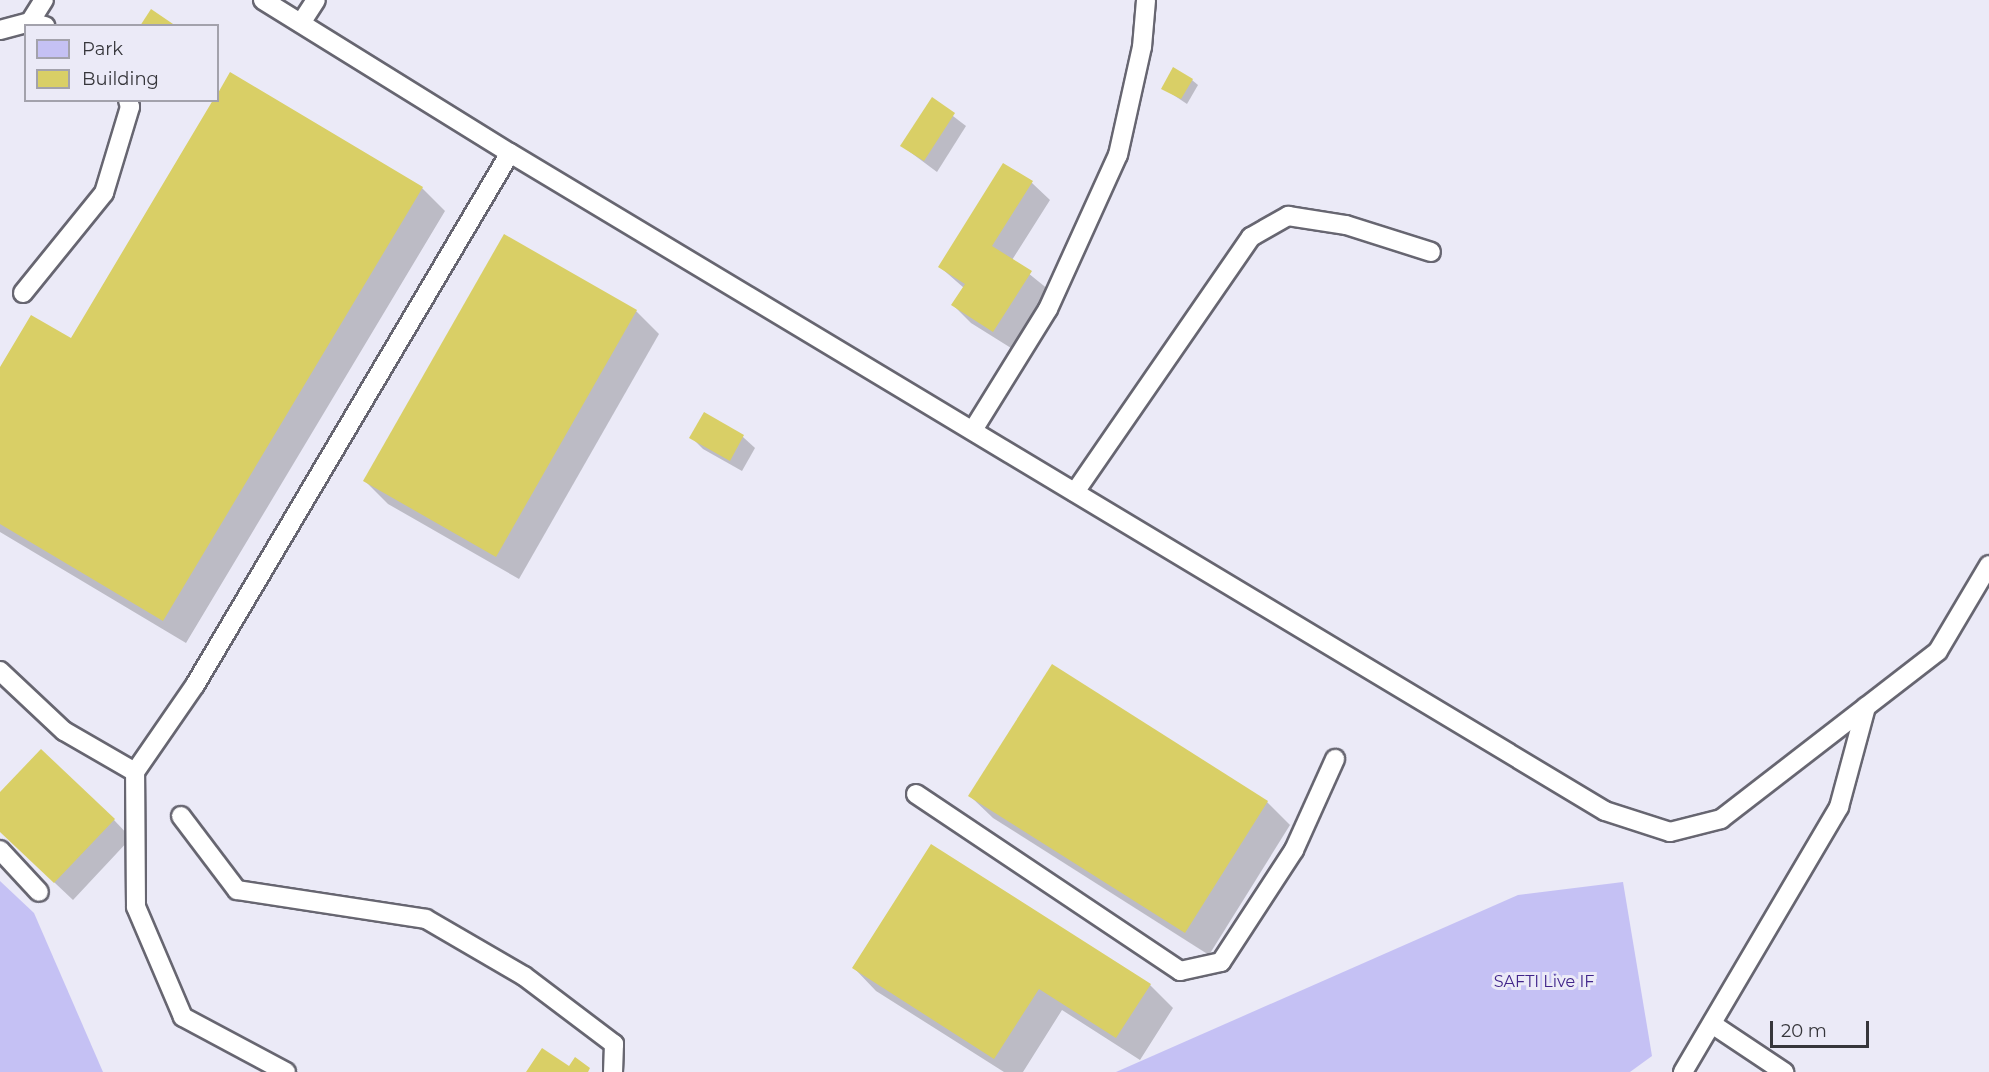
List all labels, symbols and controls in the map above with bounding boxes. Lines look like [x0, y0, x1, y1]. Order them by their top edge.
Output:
legend [24, 24, 219, 102]
text: Park [82, 38, 123, 60]
text: Building [82, 68, 159, 90]
park label: SAFTI Live IF [1494, 972, 1594, 992]
scale bar [1773, 1009, 1872, 1047]
text: 20 m [1781, 1020, 1827, 1042]

